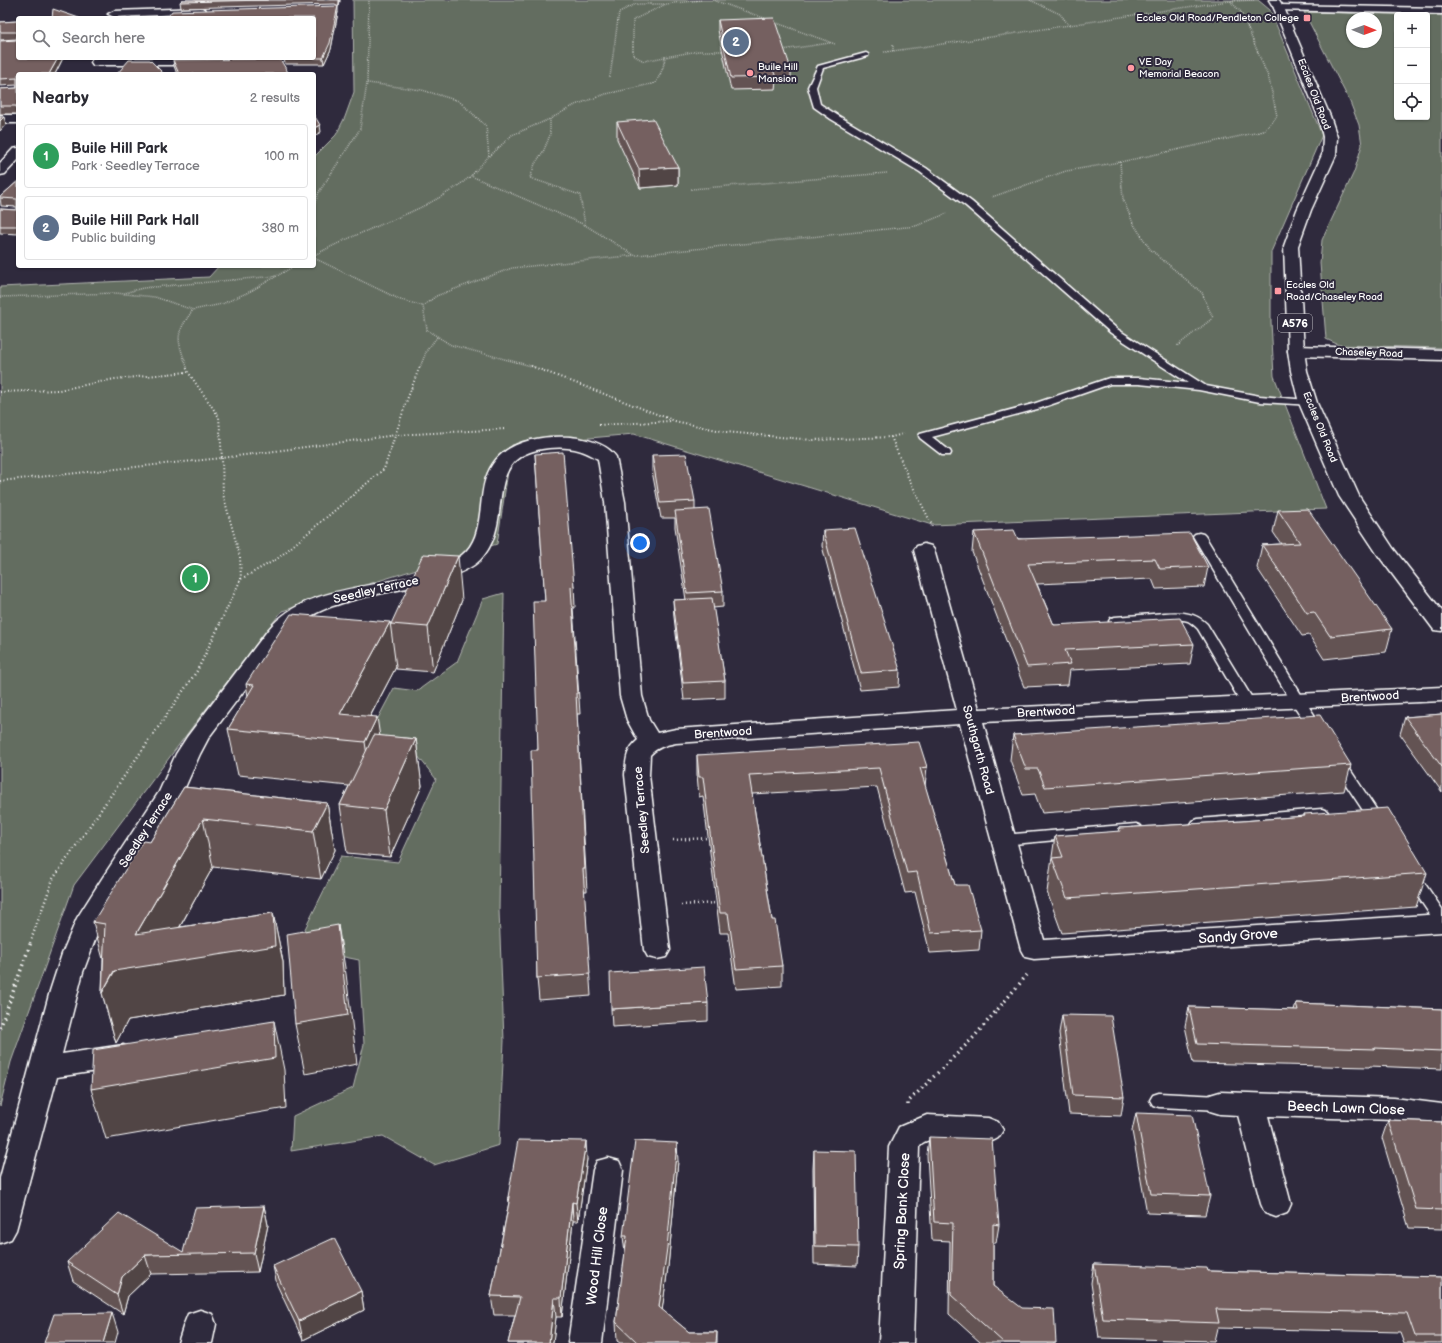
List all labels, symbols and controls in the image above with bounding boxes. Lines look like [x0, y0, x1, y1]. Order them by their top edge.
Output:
place label: Eccles Old Road/Pendleton College [1136, 12, 1299, 24]
north arrow [1346, 12, 1382, 48]
map controls [1394, 12, 1430, 120]
button: + [1394, 12, 1430, 48]
marker: Eccles Old Road/Pendleton College [1302, 13, 1312, 23]
search box [16, 16, 316, 60]
icon: search [30, 27, 52, 49]
pin: 2 [723, 27, 749, 57]
text: Search here [62, 29, 145, 48]
button: − [1394, 48, 1430, 84]
place label: VE Day Memorial Beacon [1139, 56, 1219, 80]
street label: Eccles Old Road [1295, 57, 1333, 132]
place label: Buile Hill Mansion [758, 61, 798, 85]
marker: VE Day Memorial Beacon [1126, 63, 1136, 73]
marker: Buile Hill Mansion [745, 68, 755, 78]
button: locate [1394, 84, 1430, 120]
text: Nearby [32, 88, 89, 108]
text: 2 results [250, 90, 300, 106]
text: Buile Hill Park [71, 139, 168, 158]
text: 1 [43, 148, 49, 164]
text: 100 m [264, 148, 299, 164]
text: Park · Seedley Terrace [71, 158, 200, 174]
text: Buile Hill Park Hall [71, 211, 199, 230]
text: 2 [42, 220, 50, 236]
text: 380 m [262, 220, 299, 236]
text: Public building [71, 230, 156, 246]
place label: Eccles Old Road/Chaseley Road [1286, 279, 1383, 303]
marker: Eccles Old Road/Chaseley Road [1273, 286, 1283, 296]
road number: A576 [1278, 314, 1312, 332]
street label: Chaseley Road [1335, 346, 1403, 360]
street label: Eccles Old Road [1300, 390, 1340, 464]
your location [630, 533, 650, 553]
pin: 1 [182, 563, 208, 593]
street label: Seedley Terrace [332, 573, 420, 607]
street label: Brentwood [1340, 688, 1400, 706]
street label: Brentwood [1016, 703, 1076, 721]
street label: Southgarth Road [959, 704, 997, 796]
street label: Brentwood [693, 723, 753, 743]
street label: Seedley Terrace [631, 766, 653, 854]
street label: Seedley Terrace [116, 789, 176, 871]
street label: Sandy Grove [1198, 925, 1278, 947]
street label: Beech Lawn Close [1287, 1097, 1405, 1119]
street label: Spring Bank Close [890, 1152, 914, 1270]
street label: Wood Hill Close [583, 1206, 611, 1306]

